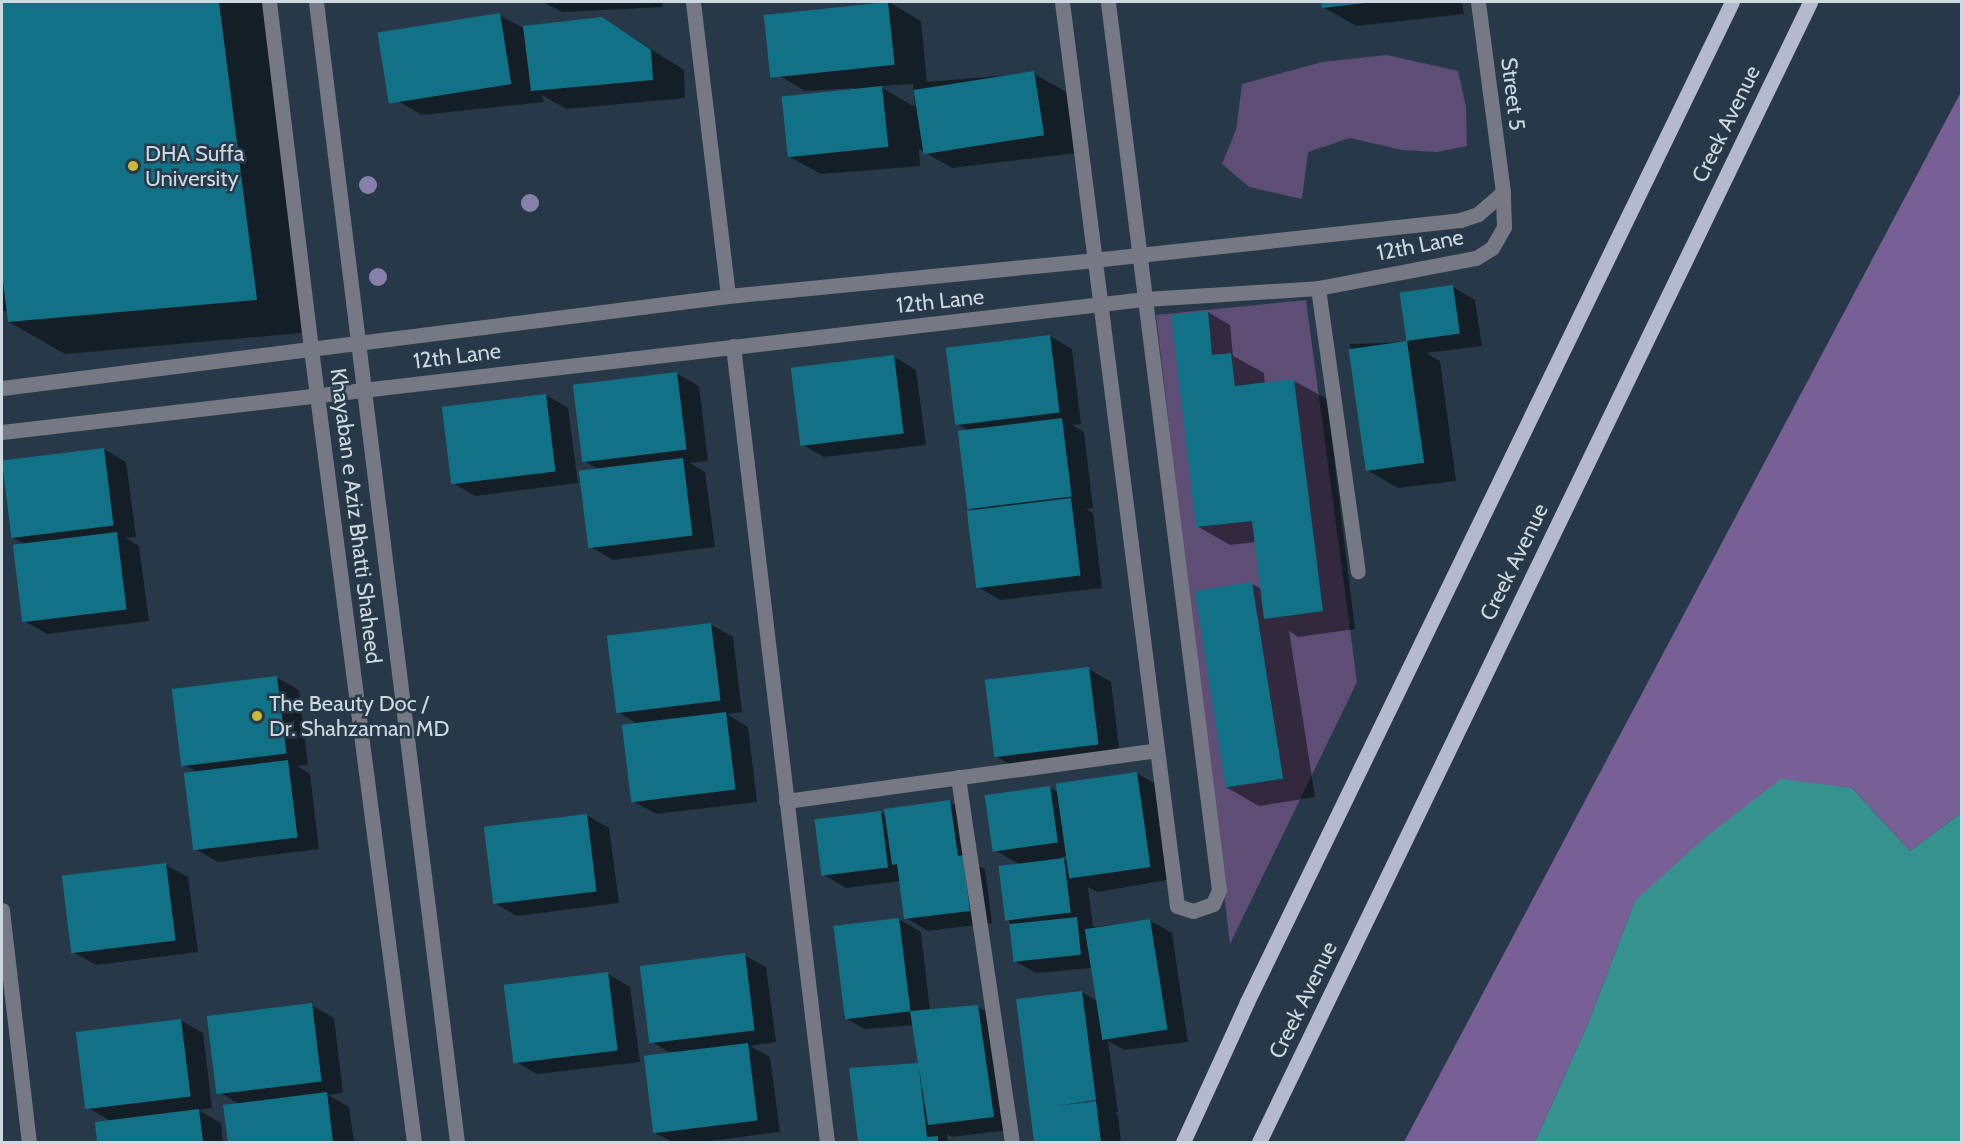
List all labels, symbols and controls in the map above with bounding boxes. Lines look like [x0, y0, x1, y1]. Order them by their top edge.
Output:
street label: Street 5 [1495, 56, 1531, 132]
street label: Creek Avenue [1686, 61, 1766, 187]
place label: DHA Suffa University [145, 140, 244, 192]
marker: DHA Suffa University [126, 159, 140, 173]
street label: 12th Lane [1374, 224, 1466, 266]
street label: 12th Lane [895, 283, 985, 319]
street label: 12th Lane [412, 338, 502, 374]
street label: Khayaban e Aziz Bhatti Shaheed [325, 367, 387, 665]
street label: Creek Avenue [1474, 499, 1554, 625]
place label: The Beauty Doc / Dr. Shahzaman MD [269, 690, 450, 742]
marker: The Beauty Doc / Dr. Shahzaman MD [250, 709, 264, 723]
street label: Creek Avenue [1263, 937, 1343, 1063]

